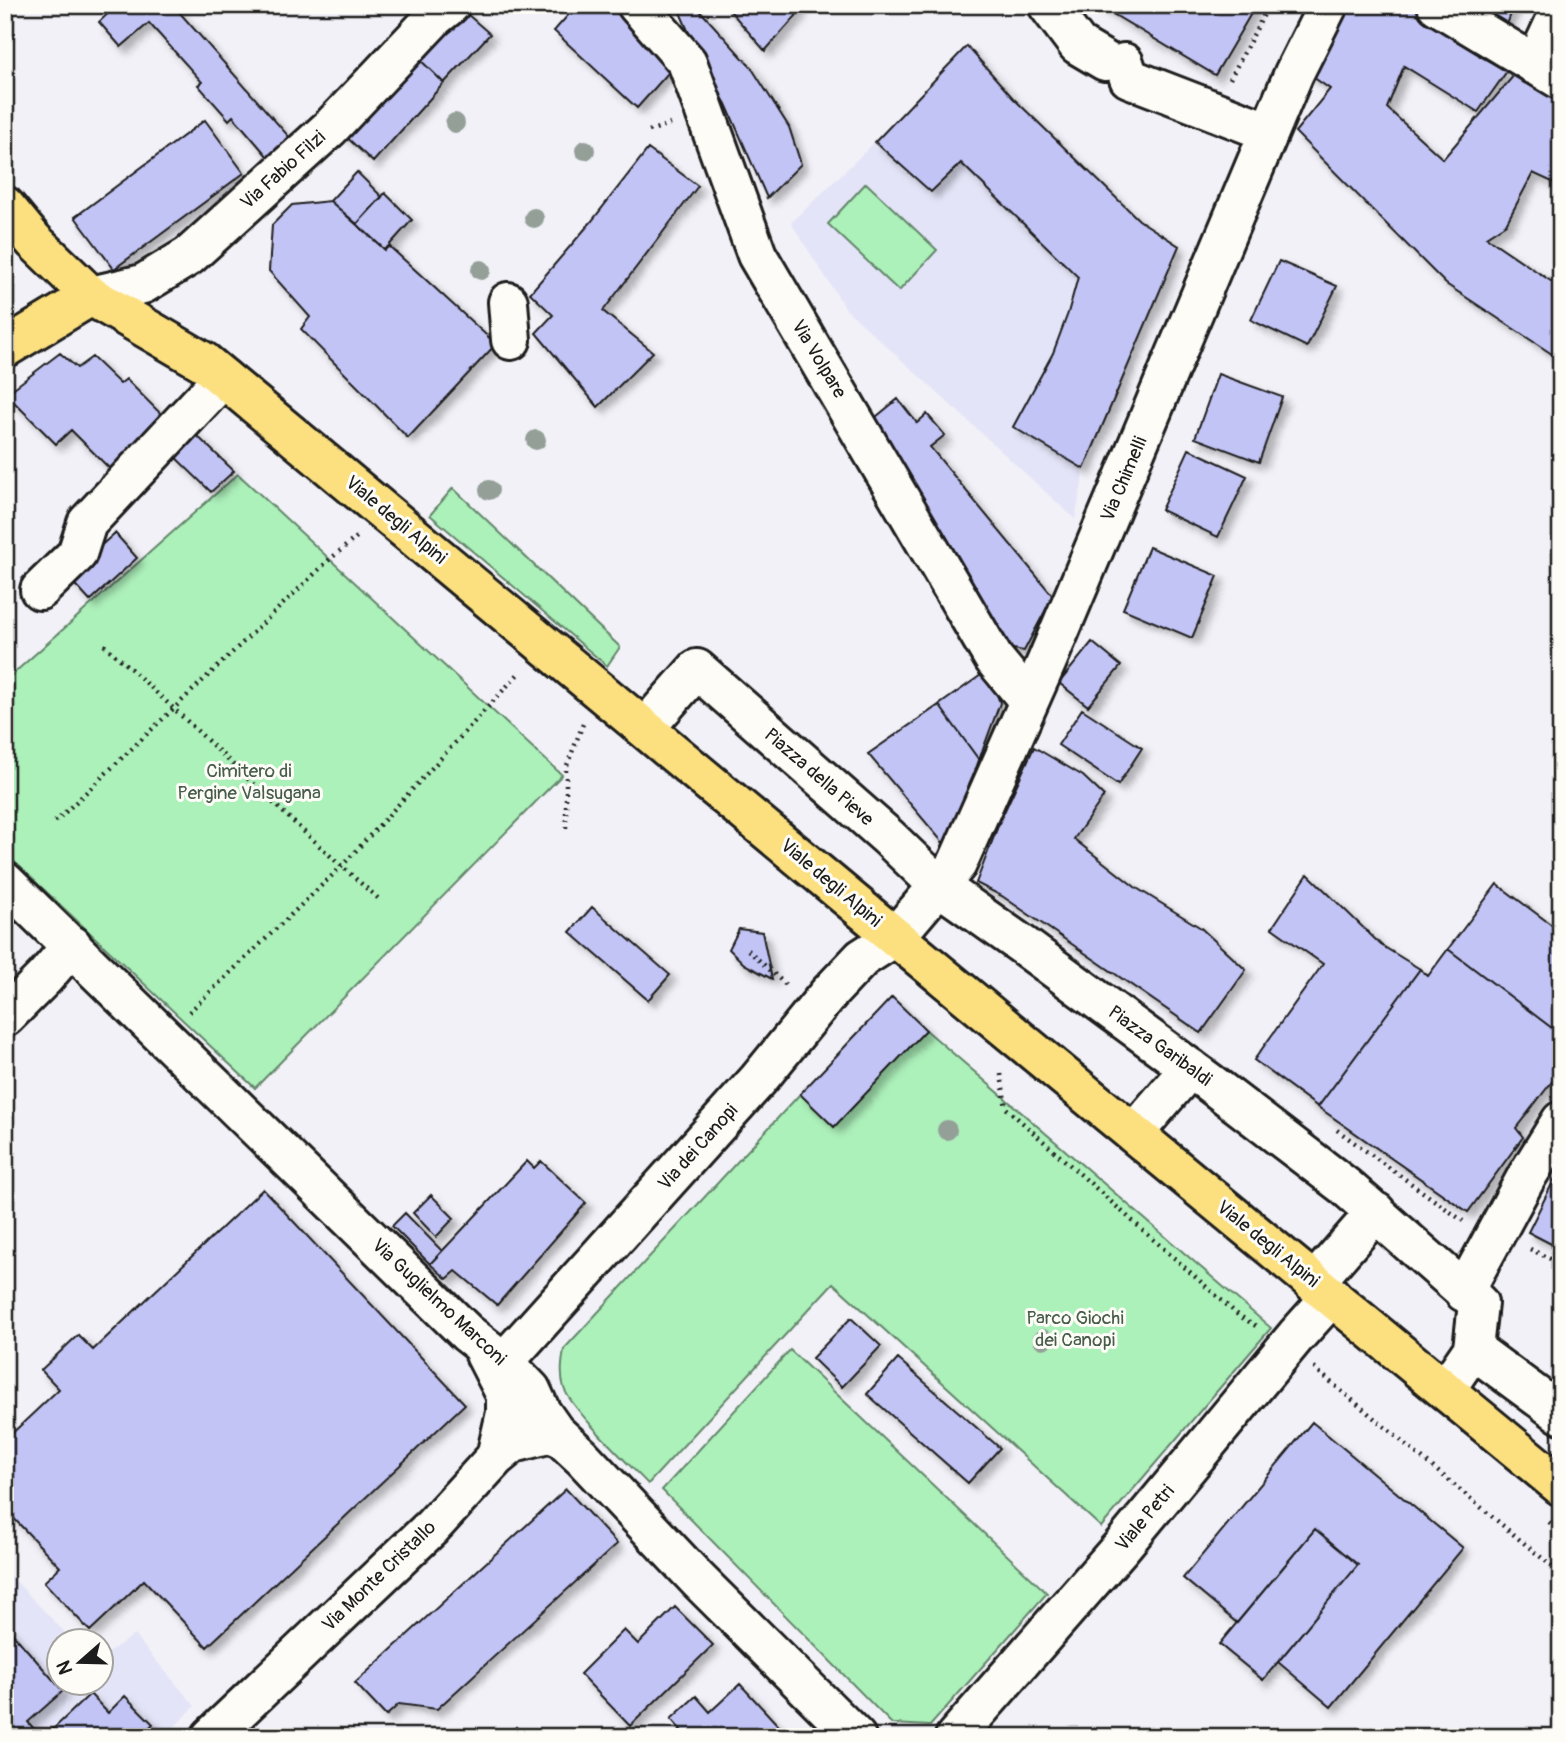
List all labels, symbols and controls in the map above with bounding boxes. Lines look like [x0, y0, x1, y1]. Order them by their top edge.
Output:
street label: Via Fabio Filzi [235, 125, 331, 215]
street label: Via Volpare [786, 315, 852, 403]
street label: Via Chimelli [1095, 433, 1153, 525]
street label: Viale degli Alpini [340, 471, 452, 569]
street label: Piazza della Pieve [759, 723, 879, 832]
park label: Cimitero di Pergine Valsugana [177, 759, 321, 805]
street label: Viale degli Alpini [775, 834, 887, 932]
street label: Piazza Garibaldi [1103, 1000, 1217, 1092]
street label: Via dei Canopi [653, 1099, 743, 1195]
street label: Viale degli Alpini [1212, 1195, 1324, 1293]
street label: Via Guglielmo Marconi [367, 1233, 511, 1371]
park label: Parco Giochi dei Canopi [1026, 1306, 1124, 1352]
street label: Viale Petri [1110, 1480, 1180, 1556]
street label: Via Monte Cristallo [317, 1516, 441, 1636]
north arrow [46, 1626, 116, 1696]
text: N [51, 1657, 78, 1678]

